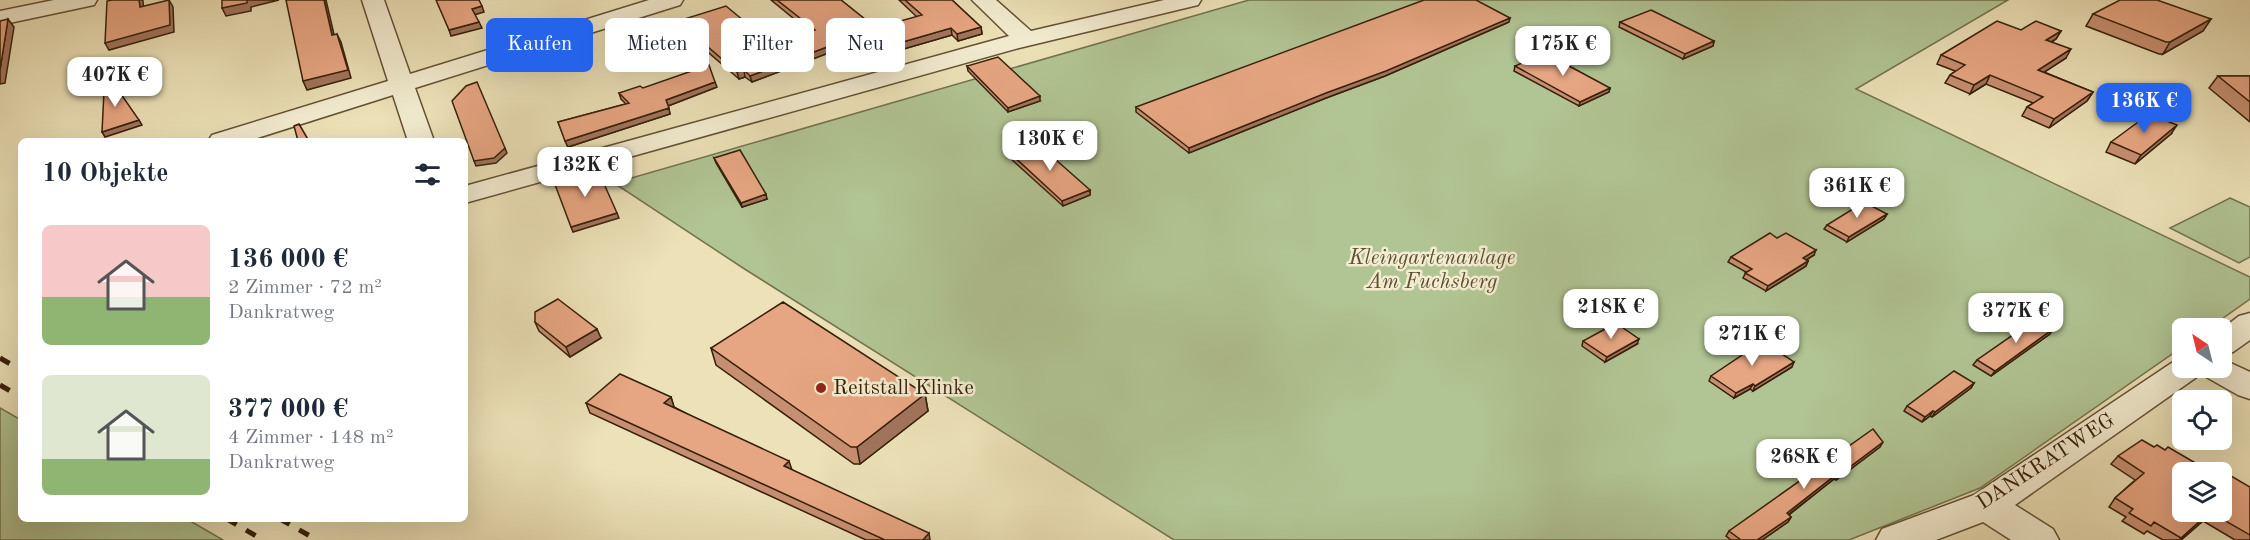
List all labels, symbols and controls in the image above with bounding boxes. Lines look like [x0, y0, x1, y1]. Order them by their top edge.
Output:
chip: Kaufen [486, 18, 593, 72]
chip: Mieten [605, 18, 709, 72]
chip: Filter [721, 18, 814, 72]
chip: Neu [826, 18, 905, 72]
pin: 175K € [1514, 26, 1612, 77]
text: 175K € [1529, 35, 1597, 55]
pin: 407K € [66, 57, 164, 108]
text: 407K € [81, 66, 149, 86]
pin: 136K € [2095, 83, 2193, 134]
text: 136K € [2110, 92, 2178, 112]
pin: 130K € [1001, 121, 1099, 172]
text: 130K € [1016, 130, 1084, 150]
pin: 132K € [536, 147, 634, 198]
text: 132K € [551, 156, 619, 176]
icon: filters [411, 158, 444, 191]
text: 10 Objekte [42, 161, 169, 187]
pin: 361K € [1808, 168, 1906, 219]
text: 361K € [1823, 177, 1891, 197]
text: 136 000 € [228, 247, 348, 273]
park label: Kleingartenanlage Am Fuchsberg [1348, 248, 1515, 293]
icon: home [90, 249, 162, 321]
text: 2 Zimmer · 72 m² [228, 278, 382, 298]
pin: 218K € [1562, 289, 1660, 340]
pin: 377K € [1967, 293, 2065, 344]
text: 218K € [1577, 298, 1645, 318]
text: 377K € [1982, 302, 2050, 322]
text: Dankratweg [228, 303, 334, 323]
pin: 271K € [1703, 316, 1801, 367]
north arrow [2172, 318, 2232, 378]
map controls [2172, 318, 2232, 522]
text: 271K € [1718, 325, 1786, 345]
place label: Reitstall Klinke [833, 378, 974, 399]
marker: Reitstall Klinke [814, 381, 828, 395]
button: locate [2172, 390, 2232, 450]
text: 377 000 € [228, 397, 348, 423]
icon: home [90, 399, 162, 471]
street label: DANKRATWEG [1973, 410, 2119, 514]
text: 4 Zimmer · 148 m² [228, 428, 393, 448]
pin: 268K € [1755, 439, 1853, 490]
text: 268K € [1770, 448, 1838, 468]
text: Dankratweg [228, 453, 334, 473]
button: layers [2172, 462, 2232, 522]

